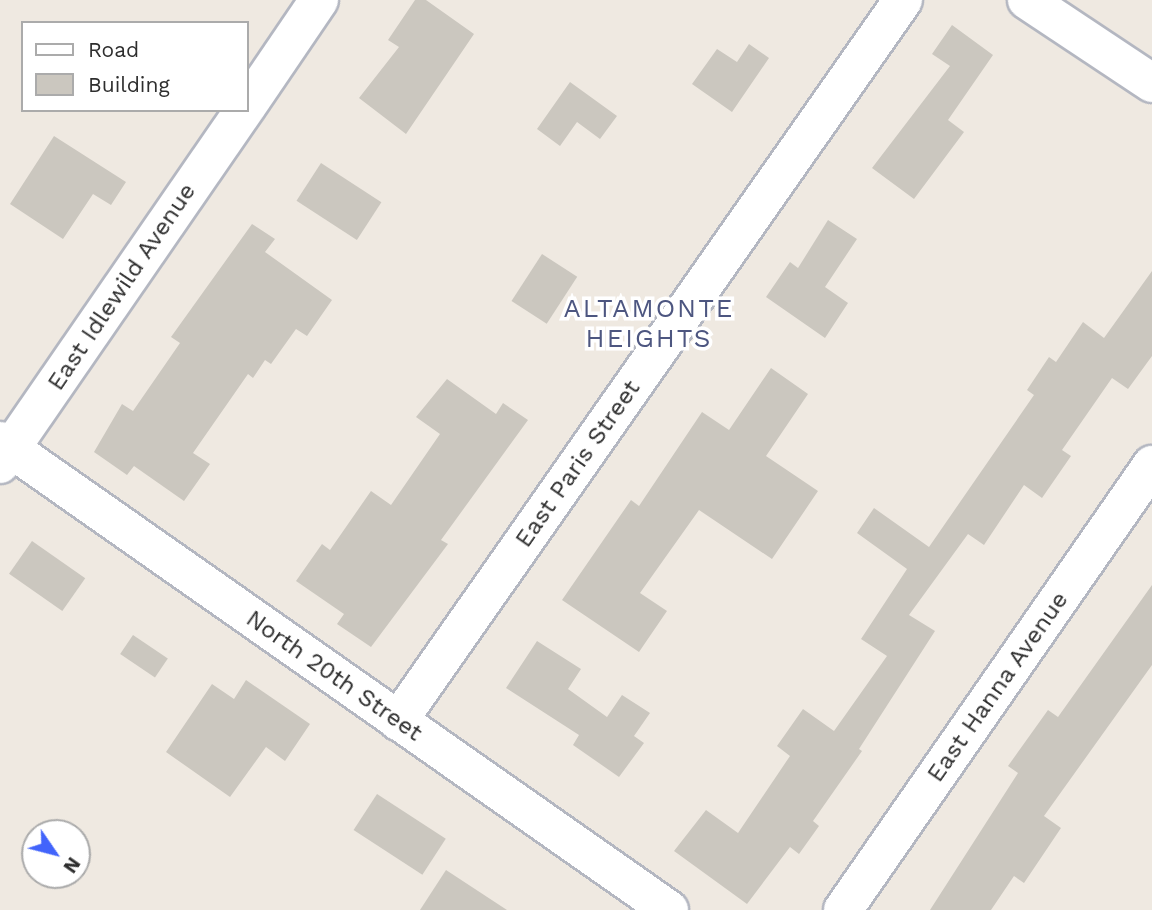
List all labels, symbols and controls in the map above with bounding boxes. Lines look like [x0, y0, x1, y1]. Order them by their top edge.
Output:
legend [21, 21, 248, 112]
text: Road [88, 37, 139, 62]
text: Building [88, 72, 170, 97]
street label: East Idlewild Avenue [42, 178, 202, 396]
district label: ALTAMONTE HEIGHTS [565, 293, 733, 354]
street label: East Paris Street [510, 375, 646, 553]
street label: East Hanna Avenue [921, 586, 1075, 788]
street label: North 20th Street [240, 604, 428, 748]
north arrow [21, 819, 91, 889]
text: N [59, 853, 85, 878]

